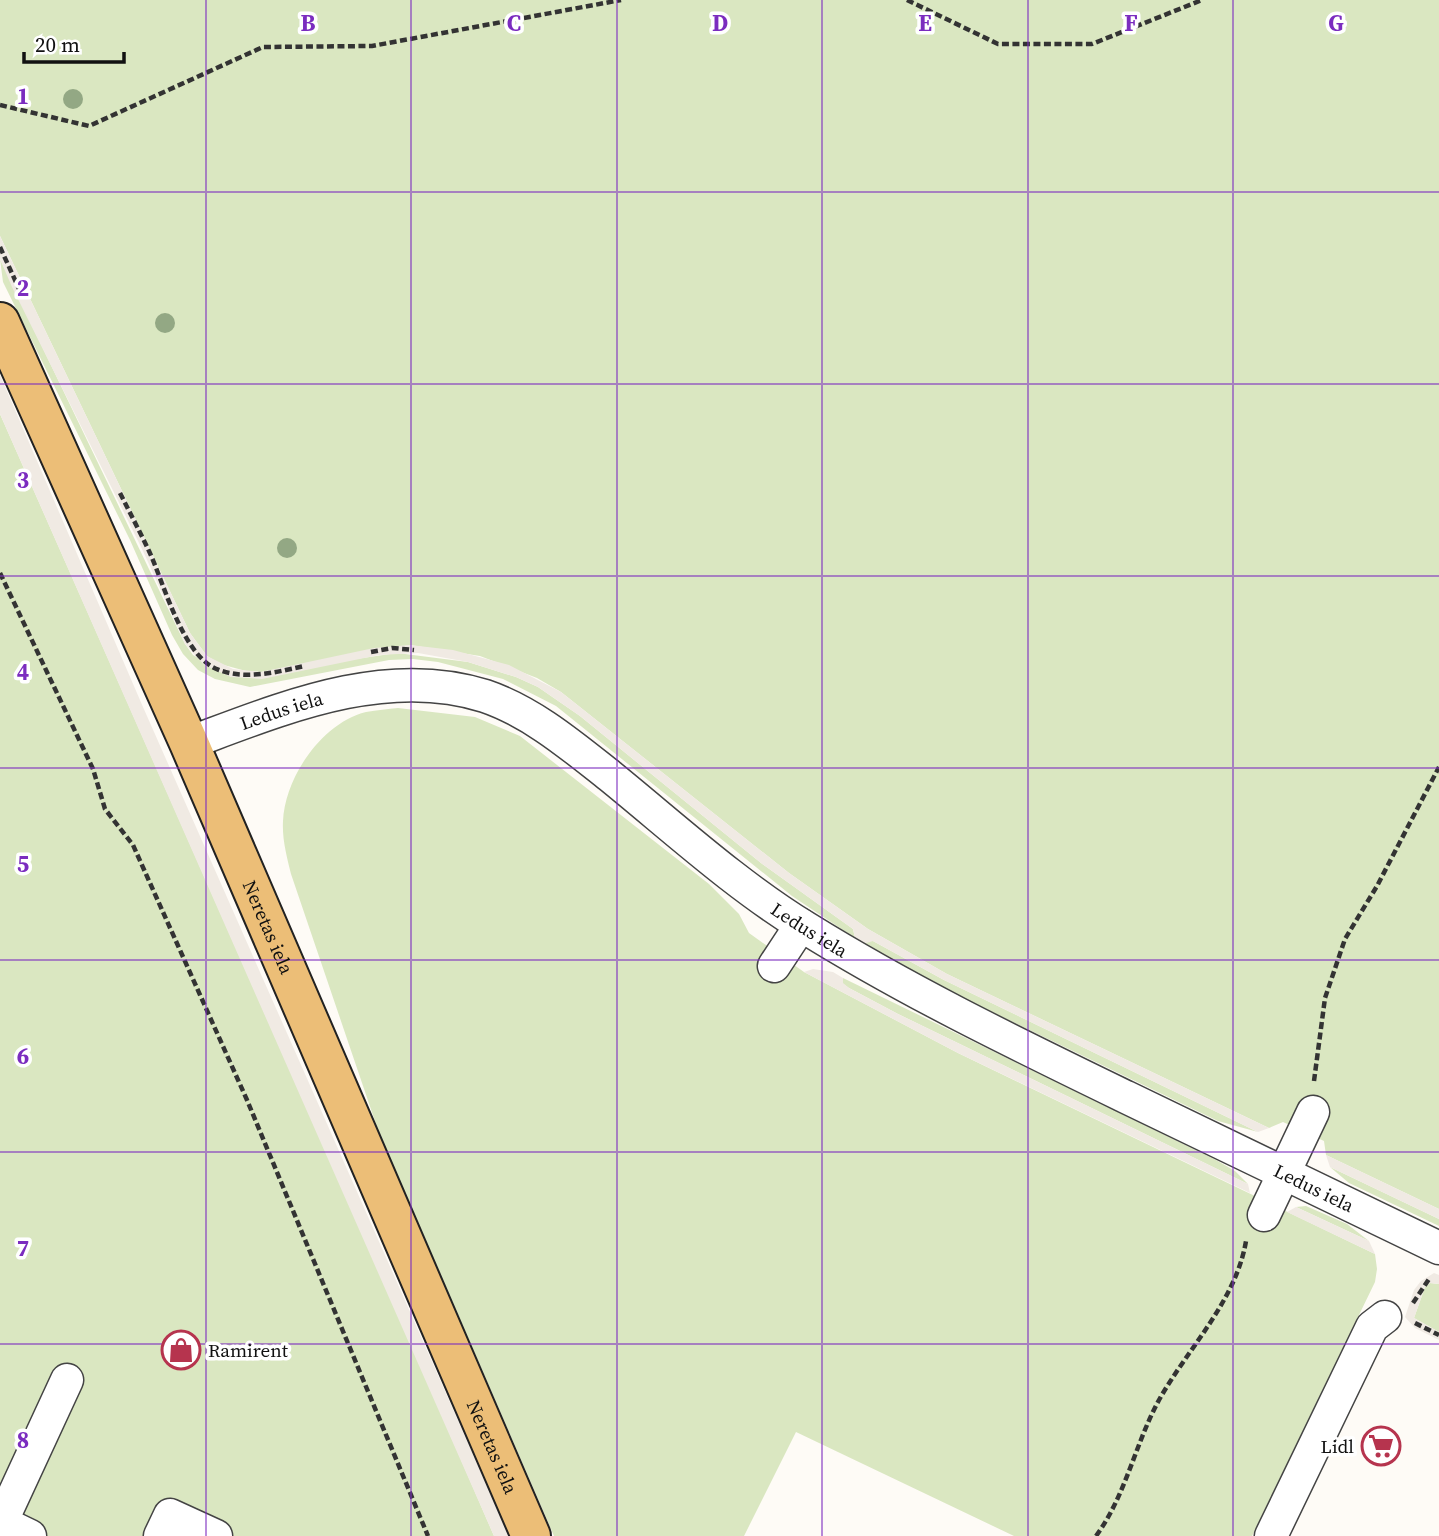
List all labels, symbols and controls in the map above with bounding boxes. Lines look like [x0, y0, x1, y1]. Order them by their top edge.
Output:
text: B [301, 7, 316, 39]
text: C [507, 7, 521, 39]
text: D [712, 7, 728, 39]
text: E [918, 7, 932, 39]
text: F [1124, 7, 1138, 39]
text: G [1328, 7, 1344, 39]
scale bar [24, 21, 124, 65]
text: 20 m [35, 30, 80, 59]
text: 1 [17, 80, 29, 112]
text: 2 [17, 272, 29, 304]
text: 3 [17, 464, 29, 496]
text: 4 [17, 656, 29, 688]
street label: Ledus iela [236, 685, 326, 736]
text: 5 [17, 848, 29, 880]
street label: Neretas iela [237, 876, 300, 978]
street label: Ledus iela [766, 896, 853, 963]
text: 6 [17, 1040, 29, 1072]
street label: Ledus iela [1270, 1157, 1359, 1218]
text: 7 [17, 1232, 29, 1264]
shop icon: Ramirent [160, 1329, 202, 1371]
place label: Ramirent [208, 1337, 289, 1363]
street label: Neretas iela [461, 1396, 524, 1498]
text: 8 [17, 1424, 29, 1456]
supermarket icon: Lidl [1360, 1425, 1402, 1467]
place label: Lidl [1321, 1433, 1354, 1459]

